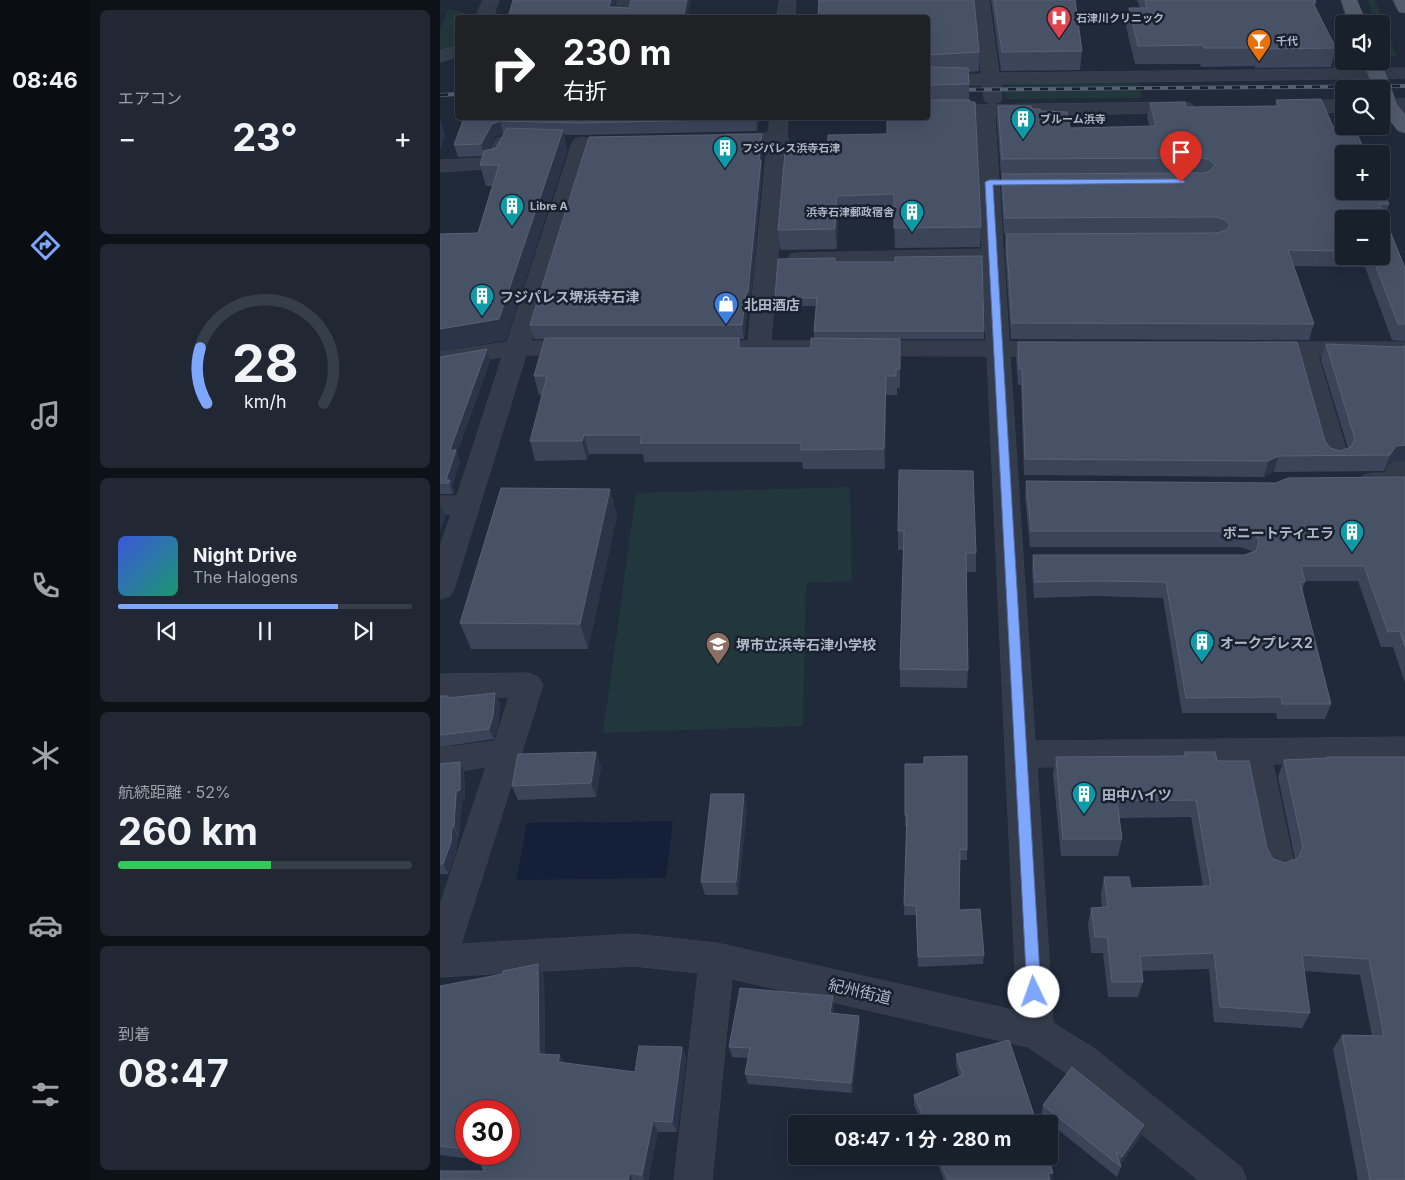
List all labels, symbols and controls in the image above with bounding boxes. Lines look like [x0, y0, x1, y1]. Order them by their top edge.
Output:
hospital icon: 石津川クリニック [1046, 5, 1072, 39]
place label: 石津川クリニック [1076, 11, 1164, 25]
map controls [1335, 15, 1390, 265]
button: sound [1335, 15, 1390, 70]
bar icon: 千代 [1246, 28, 1272, 62]
text: 230 m [563, 31, 671, 73]
place label: 千代 [1276, 34, 1298, 48]
icon: right [480, 35, 545, 100]
text: 08:46 [12, 67, 78, 93]
text: 右折 [563, 78, 607, 104]
button: search [1335, 80, 1390, 135]
text: エアコン [118, 88, 182, 108]
building icon: ブルーム浜寺 [1010, 106, 1036, 140]
place label: ブルーム浜寺 [1040, 112, 1106, 126]
text: 23° [232, 114, 298, 160]
text: − [118, 121, 137, 155]
text: + [393, 121, 412, 155]
pin [1160, 131, 1202, 182]
building icon: フジパレス浜寺石津 [712, 135, 738, 169]
icon: arrive [1167, 138, 1195, 166]
place label: フジパレス浜寺石津 [742, 141, 840, 155]
button: + [1335, 145, 1390, 200]
building icon: Libre A [499, 193, 525, 227]
place label: Libre A [530, 199, 568, 213]
building icon: 浜寺石津郵政宿舎 [899, 199, 925, 233]
place label: 浜寺石津郵政宿舎 [806, 205, 895, 219]
button: − [1335, 210, 1390, 265]
icon: directions [28, 228, 63, 263]
building icon: フジパレス堺浜寺石津 [469, 283, 495, 317]
place label: フジパレス堺浜寺石津 [500, 288, 639, 305]
shop icon: 北田酒店 [713, 291, 739, 325]
place label: 北田酒店 [744, 296, 800, 313]
text: 28 [232, 332, 298, 395]
text: km/h [244, 391, 286, 412]
icon: music [28, 398, 63, 433]
building icon: ボニートティエラ [1339, 519, 1365, 553]
place label: ボニートティエラ [1223, 524, 1334, 541]
text: Night Drive [193, 544, 297, 567]
text: The Halogens [193, 567, 298, 587]
icon: phone [28, 568, 63, 603]
icon: previous [153, 617, 181, 645]
icon: pause [251, 617, 279, 645]
icon: next [349, 617, 377, 645]
building icon: オークプレス2 [1189, 629, 1215, 663]
school or university icon: 堺市立浜寺石津小学校 [705, 631, 731, 665]
place label: オークプレス2 [1220, 634, 1313, 651]
place label: 堺市立浜寺石津小学校 [736, 636, 876, 653]
icon: climate [28, 738, 63, 773]
building icon: 田中ハイツ [1071, 781, 1097, 815]
text: 航続距離 · 52% [118, 782, 231, 802]
place label: 田中ハイツ [1102, 786, 1172, 803]
text: 260 km [118, 808, 258, 854]
icon: car [28, 908, 63, 943]
position arrow [1007, 965, 1059, 1017]
street label: 紀州街道 [827, 974, 893, 1008]
text: 到着 [118, 1024, 150, 1044]
text: 08:47 [118, 1050, 229, 1096]
icon: filters [28, 1077, 63, 1112]
speed limit sign: 30 [455, 1100, 520, 1165]
text: 08:47 · 1 分 · 280 m [835, 1128, 1011, 1151]

